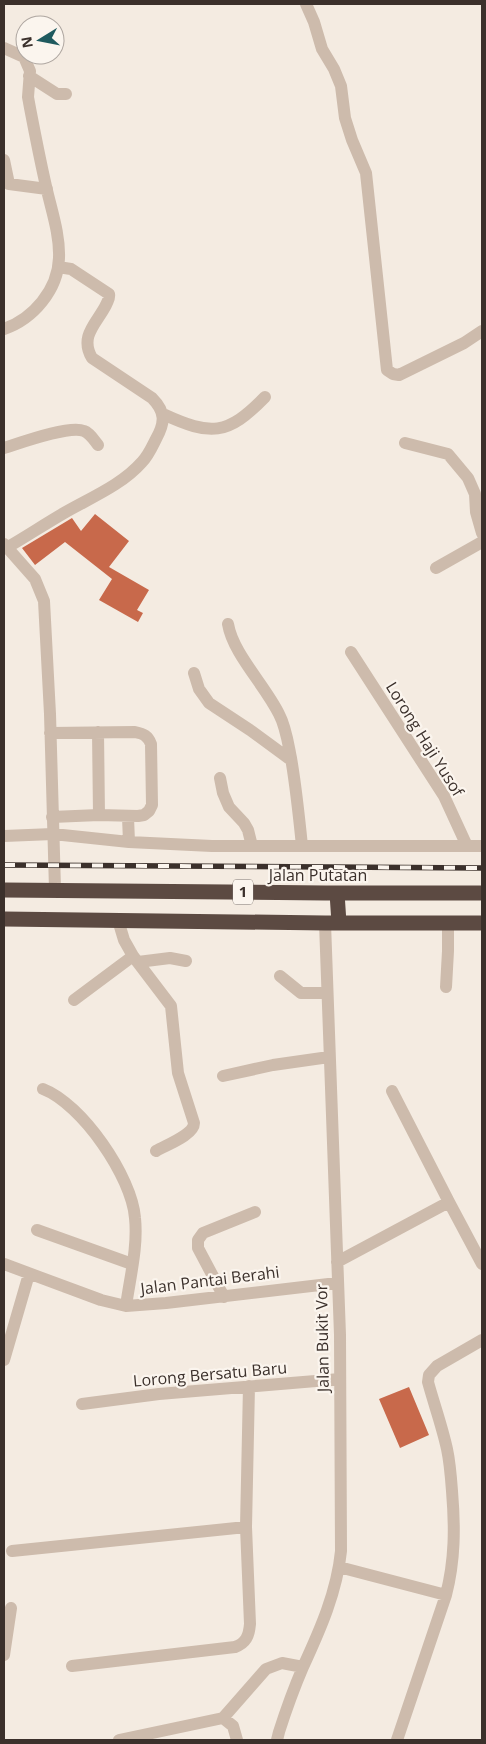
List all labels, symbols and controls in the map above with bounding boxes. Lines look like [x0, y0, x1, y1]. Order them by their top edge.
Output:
north arrow [15, 15, 65, 65]
text: N [16, 35, 37, 50]
street label: Lorong Haji Yusof [381, 678, 470, 802]
street label: Jalan Putatan [267, 864, 367, 886]
road number: 1 [233, 880, 253, 904]
street label: Jalan Pantai Berahi [137, 1261, 281, 1300]
street label: Jalan Bukit Vor [310, 1283, 334, 1394]
street label: Lorong Bersatu Baru [132, 1356, 288, 1392]

